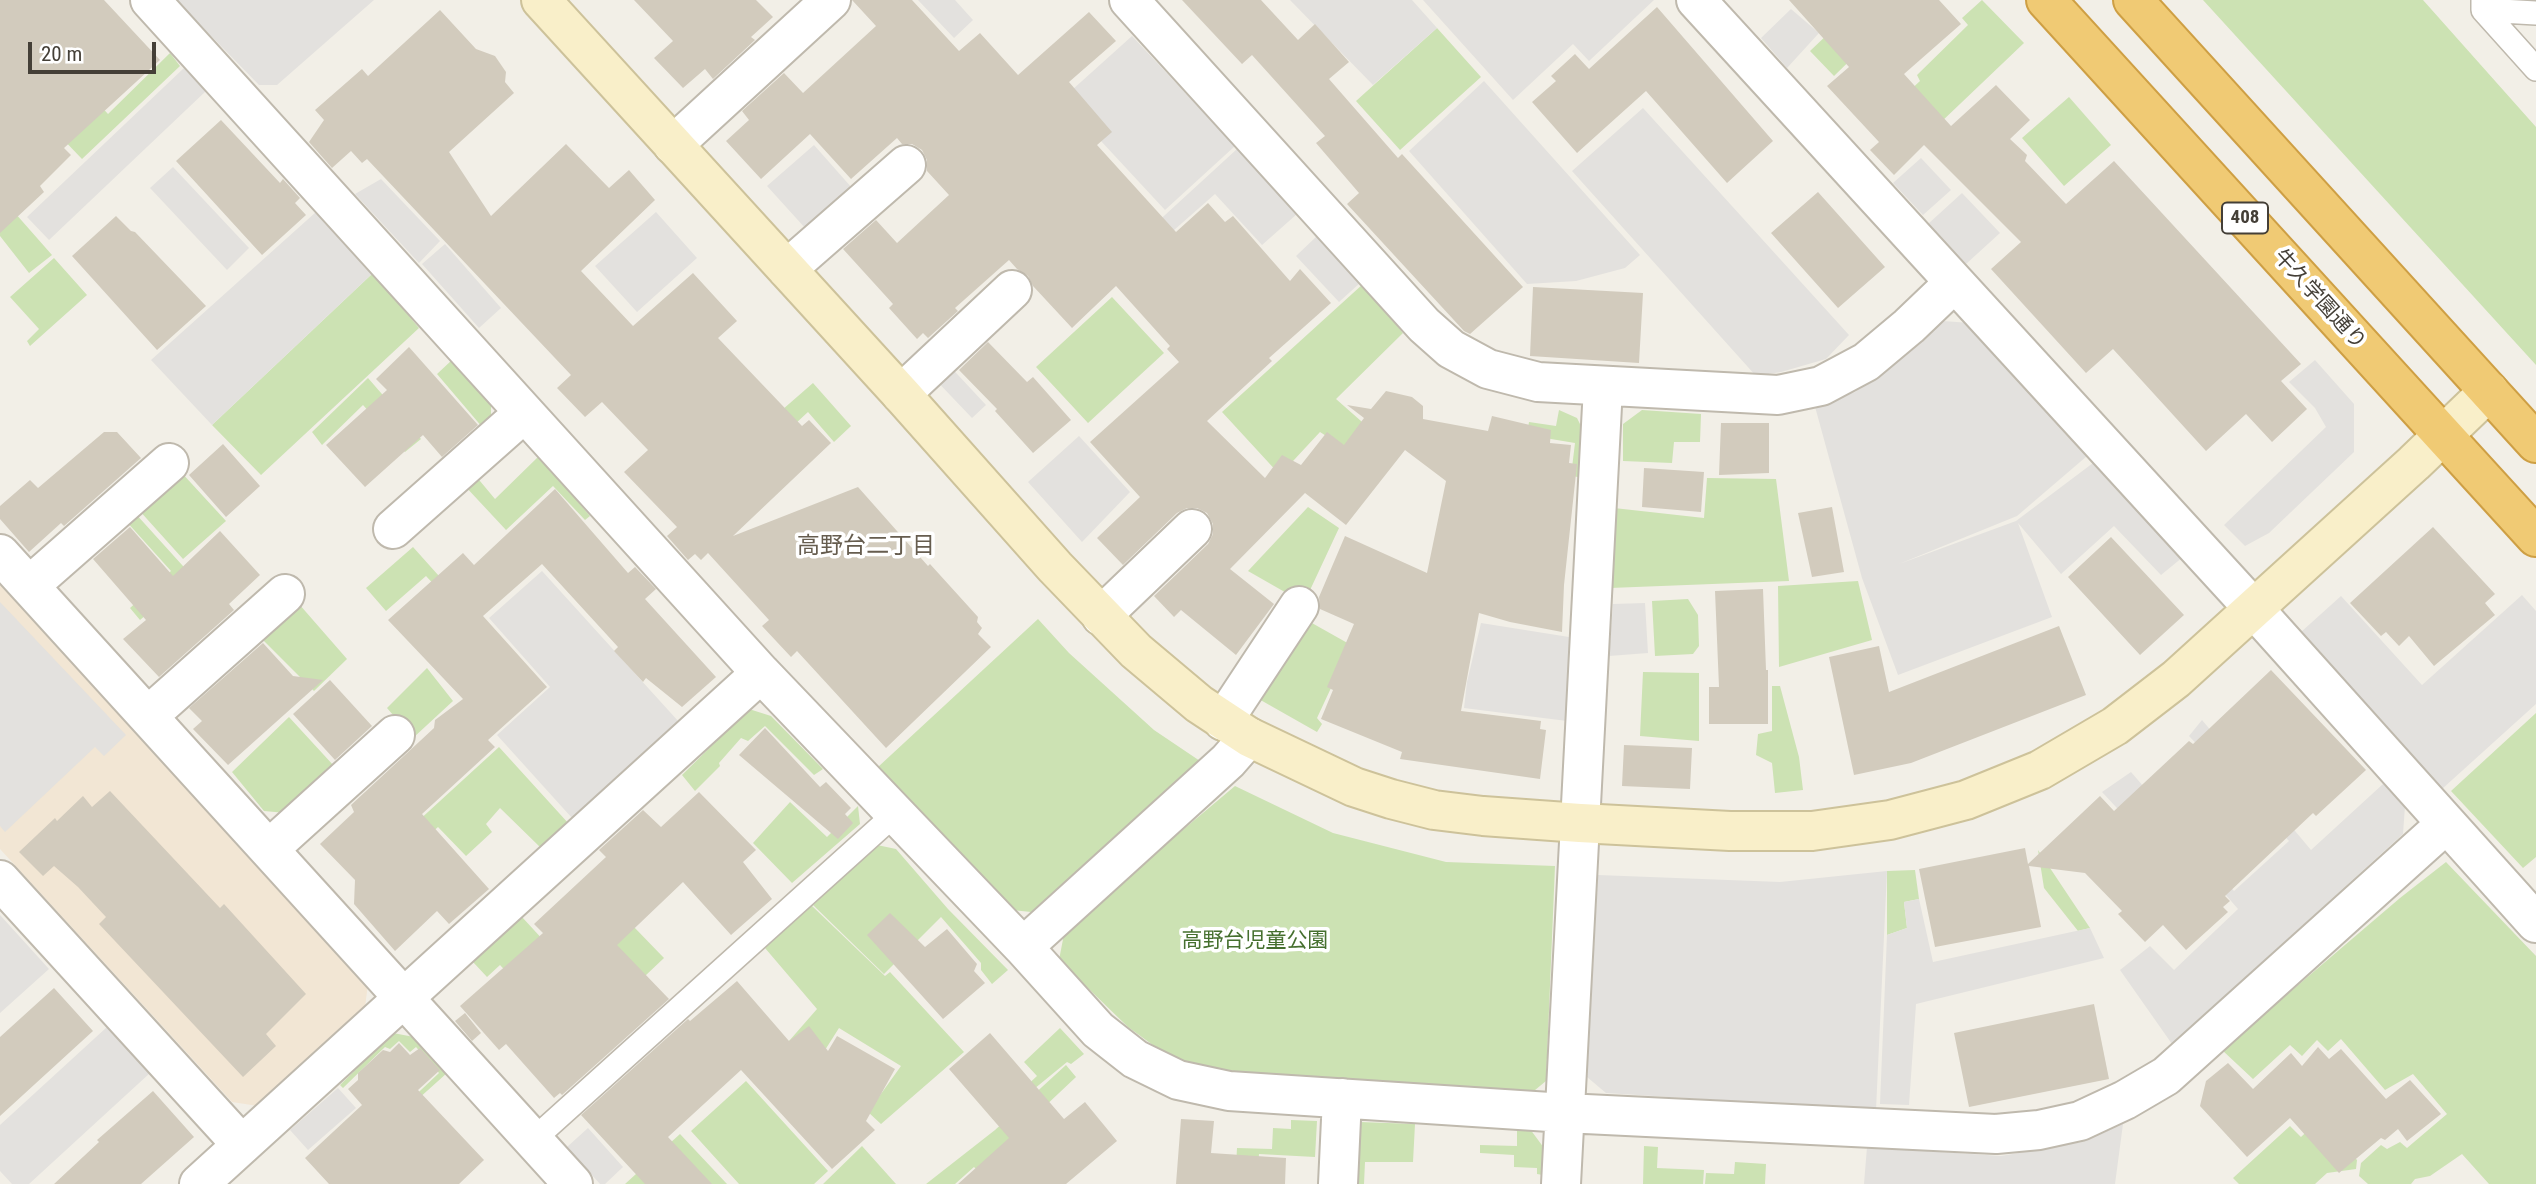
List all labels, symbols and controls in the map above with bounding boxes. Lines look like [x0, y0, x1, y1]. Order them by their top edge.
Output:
scale bar [32, 28, 159, 72]
text: 20 m [41, 42, 82, 66]
road number: 408 [2222, 202, 2268, 233]
street label: 牛久学園通り [2267, 245, 2371, 355]
district label: 高野台二丁目 [797, 533, 935, 561]
park label: 高野台児童公園 [1182, 929, 1328, 955]

